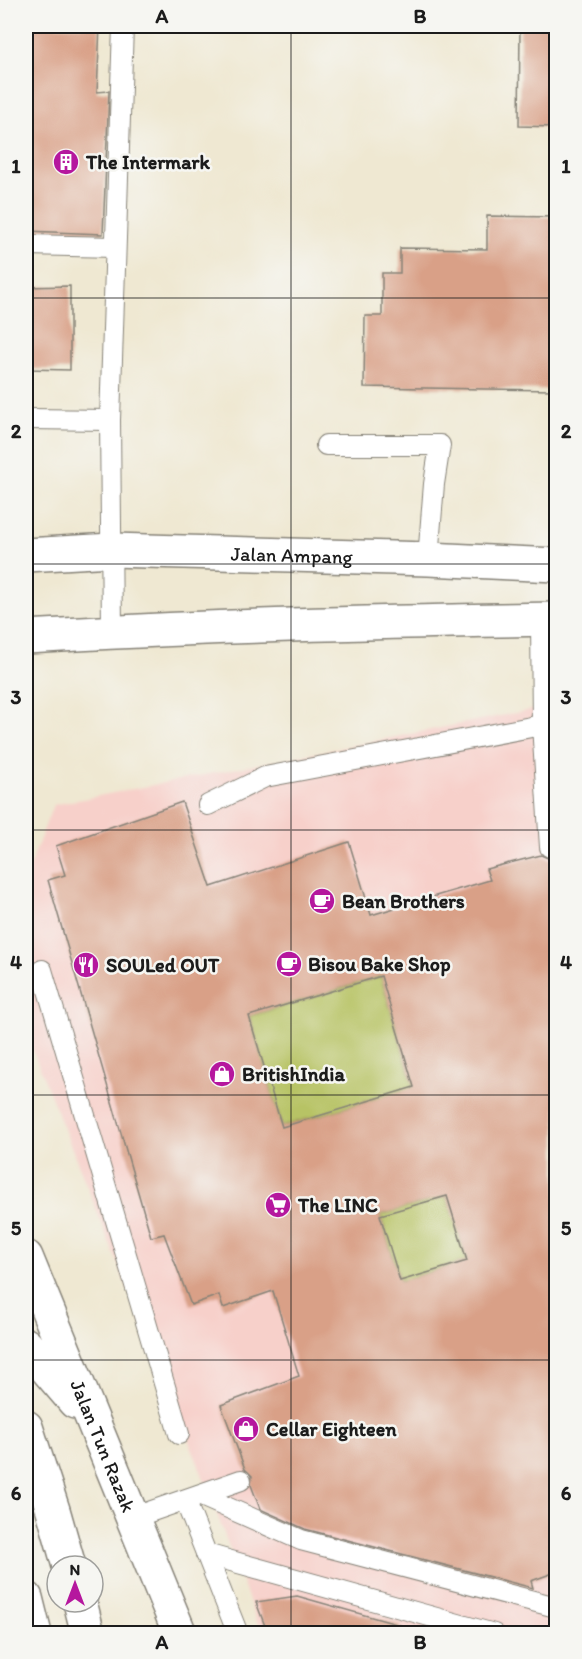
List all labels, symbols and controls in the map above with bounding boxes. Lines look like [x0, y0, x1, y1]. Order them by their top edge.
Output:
text: A [155, 4, 169, 28]
text: B [414, 4, 427, 28]
building icon: The Intermark [51, 147, 81, 177]
place label: The Intermark [85, 150, 211, 174]
text: 1 [11, 154, 21, 178]
text: 1 [561, 154, 571, 178]
text: 2 [11, 419, 22, 443]
text: 2 [561, 419, 572, 443]
street label: Jalan Ampang [230, 541, 354, 569]
text: 3 [11, 685, 22, 709]
text: 3 [561, 685, 572, 709]
cafe icon: Bean Brothers [307, 886, 337, 916]
place label: Bean Brothers [342, 889, 465, 913]
cafe icon: Bisou Bake Shop [274, 949, 304, 979]
text: 4 [10, 950, 22, 974]
restaurant icon: SOULed OUT [71, 950, 101, 980]
text: 4 [560, 950, 572, 974]
place label: Bisou Bake Shop [308, 952, 451, 977]
place label: SOULed OUT [106, 953, 220, 977]
shop icon: BritishIndia [207, 1059, 237, 1089]
place label: BritishIndia [242, 1062, 345, 1086]
supermarket icon: The LINC [263, 1190, 293, 1220]
place label: The LINC [297, 1193, 378, 1217]
text: 5 [11, 1216, 22, 1240]
text: 5 [561, 1216, 572, 1240]
street label: Jalan Tun Razak [65, 1376, 141, 1516]
shop icon: Cellar Eighteen [231, 1414, 261, 1444]
place label: Cellar Eighteen [266, 1417, 397, 1442]
text: 6 [11, 1481, 22, 1505]
text: 6 [561, 1481, 572, 1505]
north arrow [45, 1554, 105, 1614]
text: N [70, 1560, 80, 1579]
text: A [155, 1630, 169, 1654]
text: B [414, 1630, 427, 1654]

